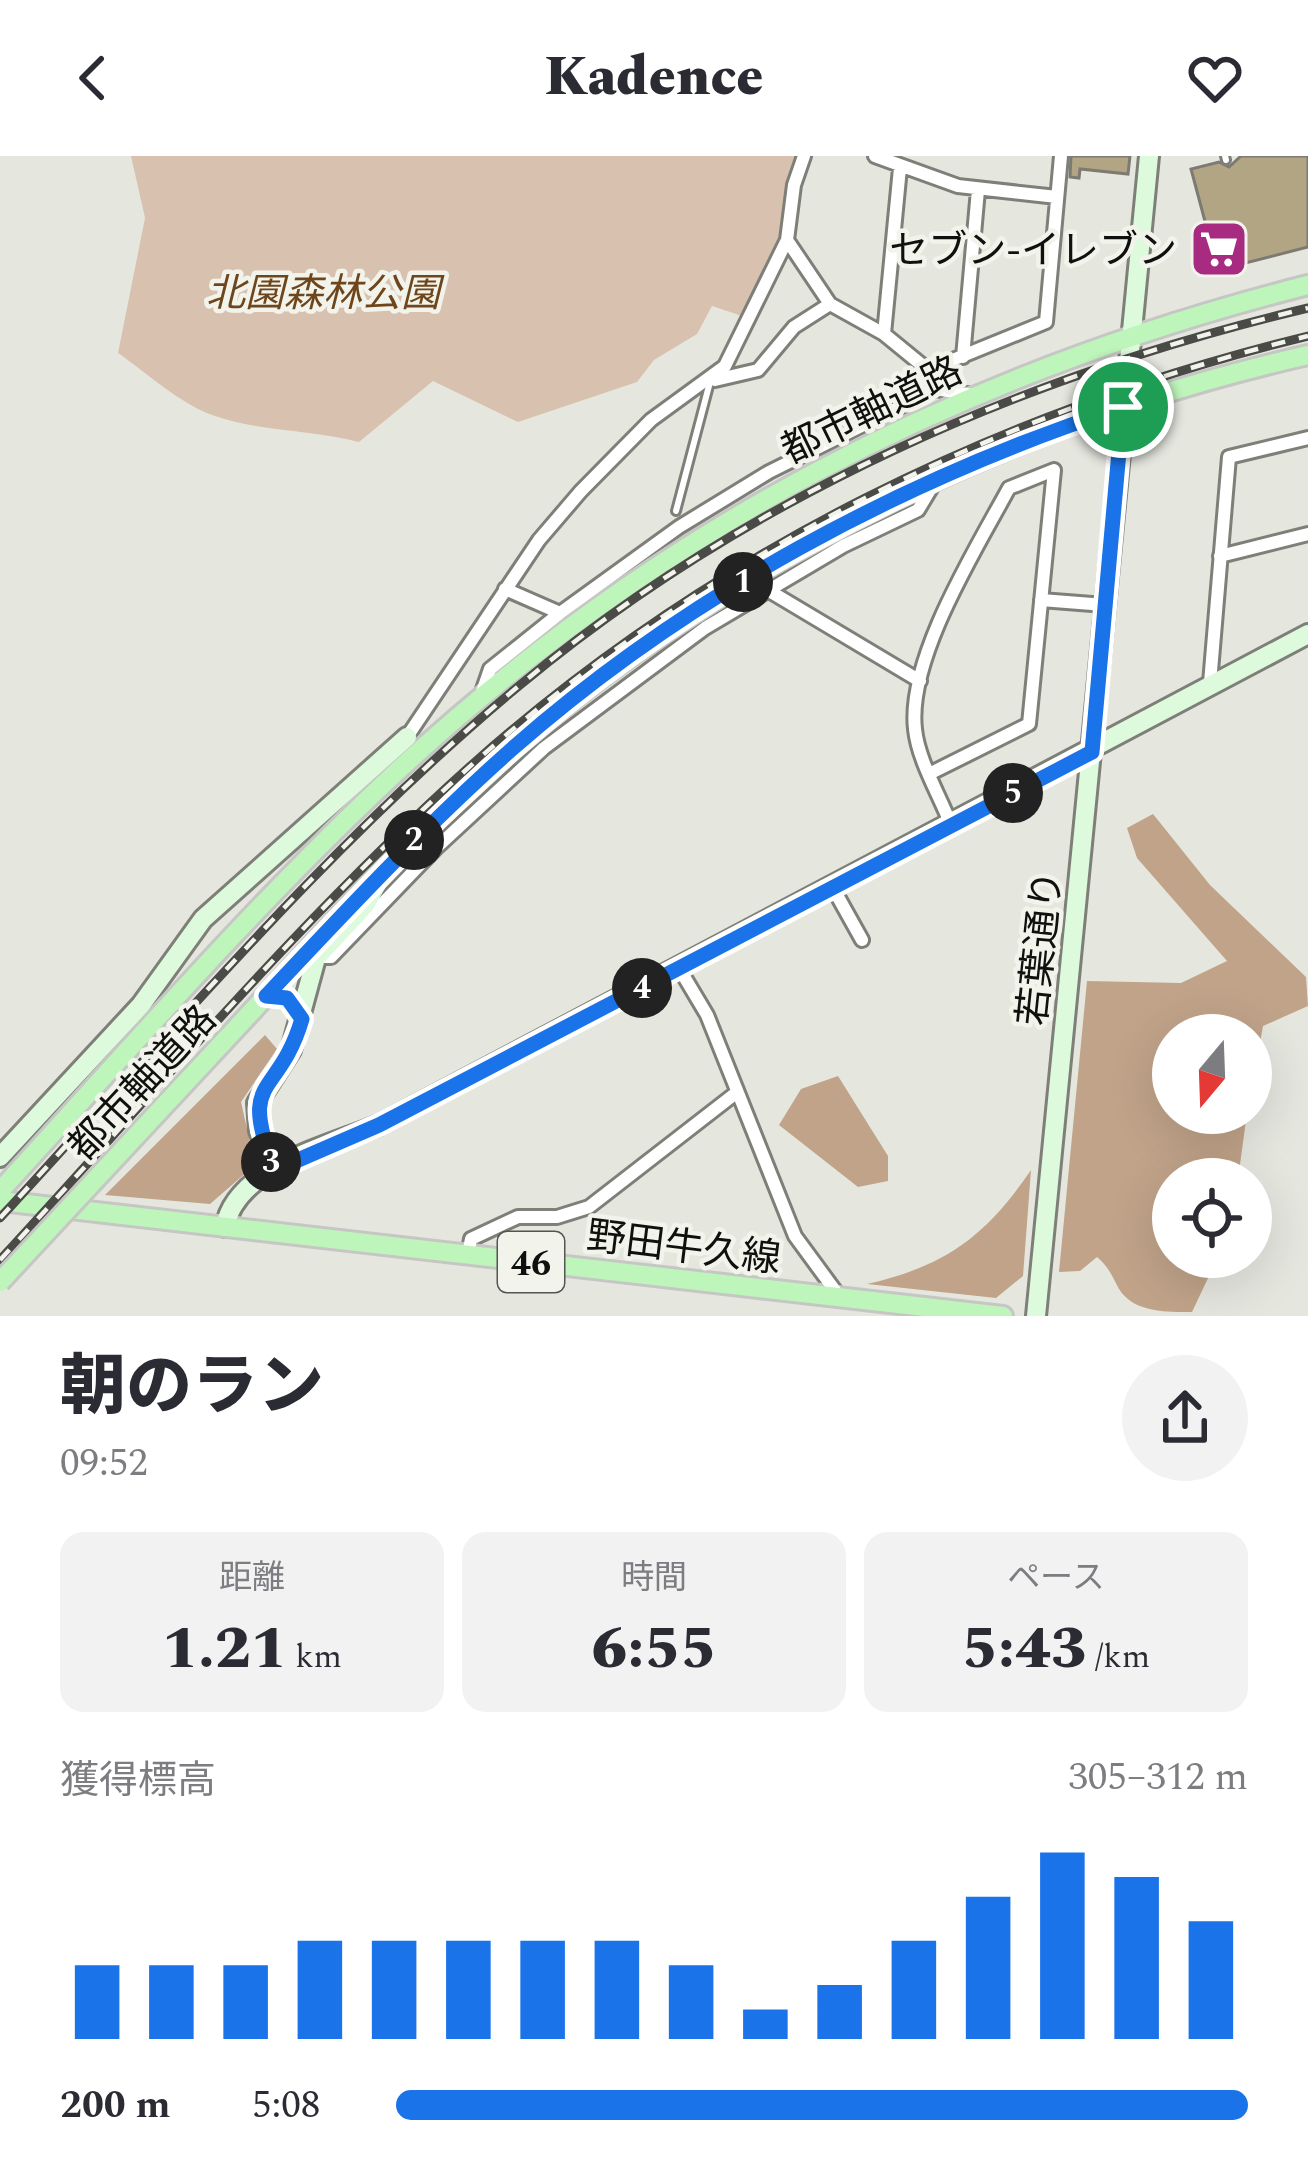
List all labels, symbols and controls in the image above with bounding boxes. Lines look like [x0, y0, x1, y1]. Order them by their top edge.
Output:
text: Kadence [545, 37, 763, 119]
icon: back [60, 45, 126, 111]
icon: heart [1182, 45, 1248, 111]
supermarket icon: セブン-イレブン [1188, 218, 1250, 280]
place label: セブン-イレブン [889, 222, 1177, 281]
park label: 北園森林公園 [206, 265, 445, 324]
street label: 都市軸道路 [772, 342, 973, 481]
pin [1072, 356, 1174, 458]
icon: arrive [1090, 374, 1156, 440]
pin: 1 [713, 552, 773, 612]
text: 1 [734, 557, 752, 607]
pin: 5 [983, 763, 1043, 823]
text: 5 [1004, 768, 1022, 818]
pin: 2 [384, 810, 444, 870]
text: 2 [405, 815, 423, 865]
street label: 若葉通り [1004, 868, 1079, 1029]
pin: 4 [612, 958, 672, 1018]
text: 4 [633, 963, 651, 1013]
street label: 都市軸道路 [55, 992, 231, 1175]
north arrow [1152, 1014, 1272, 1134]
map controls [1152, 1014, 1272, 1278]
pin: 3 [241, 1132, 301, 1192]
text: 3 [262, 1137, 280, 1187]
button: locate [1152, 1158, 1272, 1278]
street label: 野田牛久線 [583, 1207, 784, 1290]
road number: 46 [498, 1232, 564, 1292]
text: 朝のラン [60, 1338, 324, 1439]
button: share [1122, 1355, 1248, 1481]
text: 09:52 [60, 1434, 148, 1493]
text: 距離 [219, 1553, 285, 1603]
text: 時間 [621, 1553, 687, 1603]
text: ペース [1007, 1553, 1105, 1603]
text: 1.21 [162, 1603, 287, 1695]
text: 6:55 [592, 1603, 716, 1695]
text: 5:43 [962, 1603, 1087, 1695]
text: km [287, 1632, 342, 1682]
text: /km [1087, 1632, 1150, 1682]
text: 305–312 m [1068, 1748, 1248, 1807]
text: 獲得標高 [60, 1752, 216, 1811]
text: 200 m [60, 2076, 171, 2135]
text: 5:08 [252, 2076, 320, 2135]

